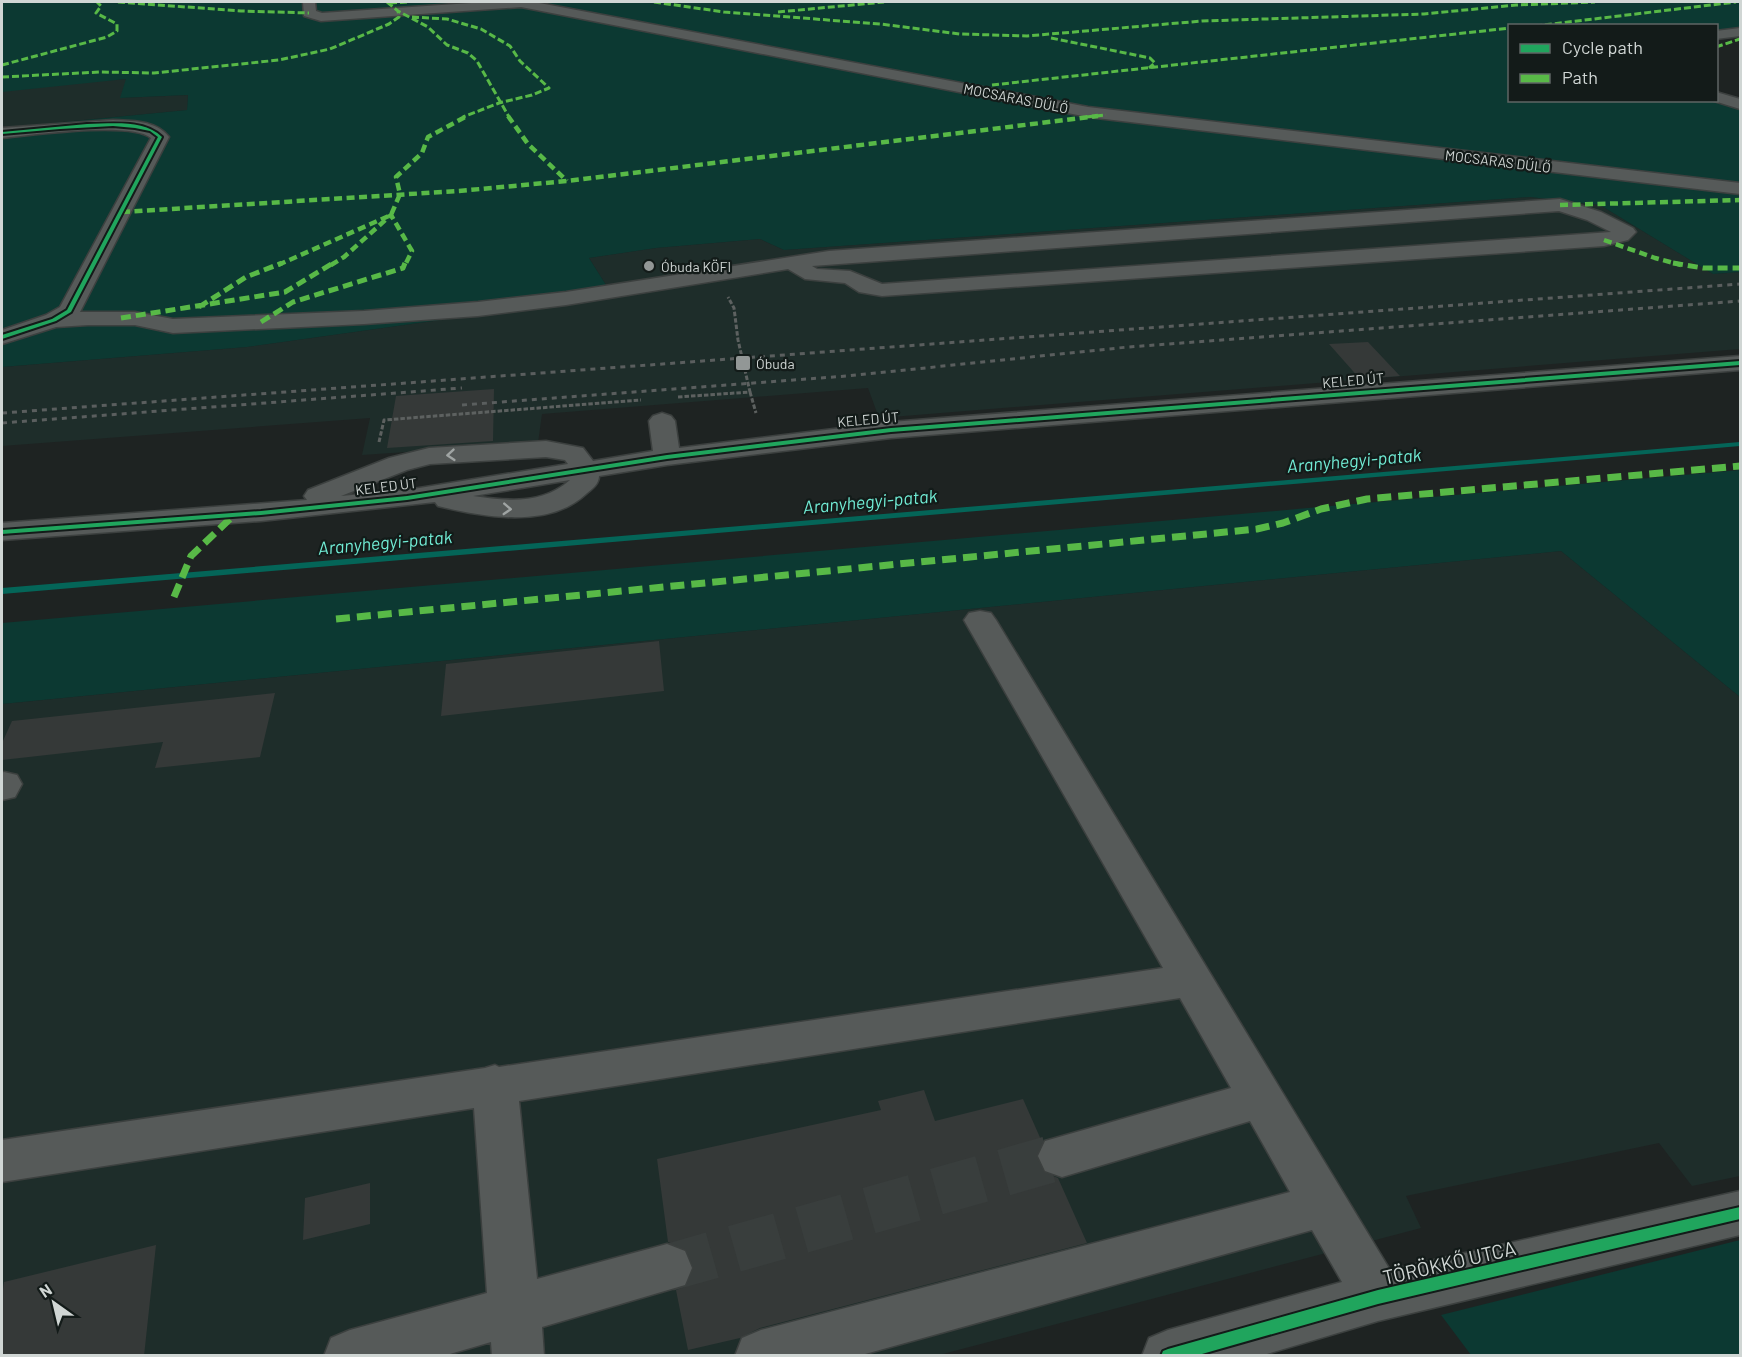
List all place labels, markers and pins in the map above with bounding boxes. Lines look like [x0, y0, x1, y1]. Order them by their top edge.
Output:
place label: Óbuda KÖFI [661, 258, 731, 275]
marker: Óbuda KÖFI [642, 259, 656, 273]
marker: Óbuda [734, 354, 752, 372]
place label: Óbuda [756, 355, 795, 372]

